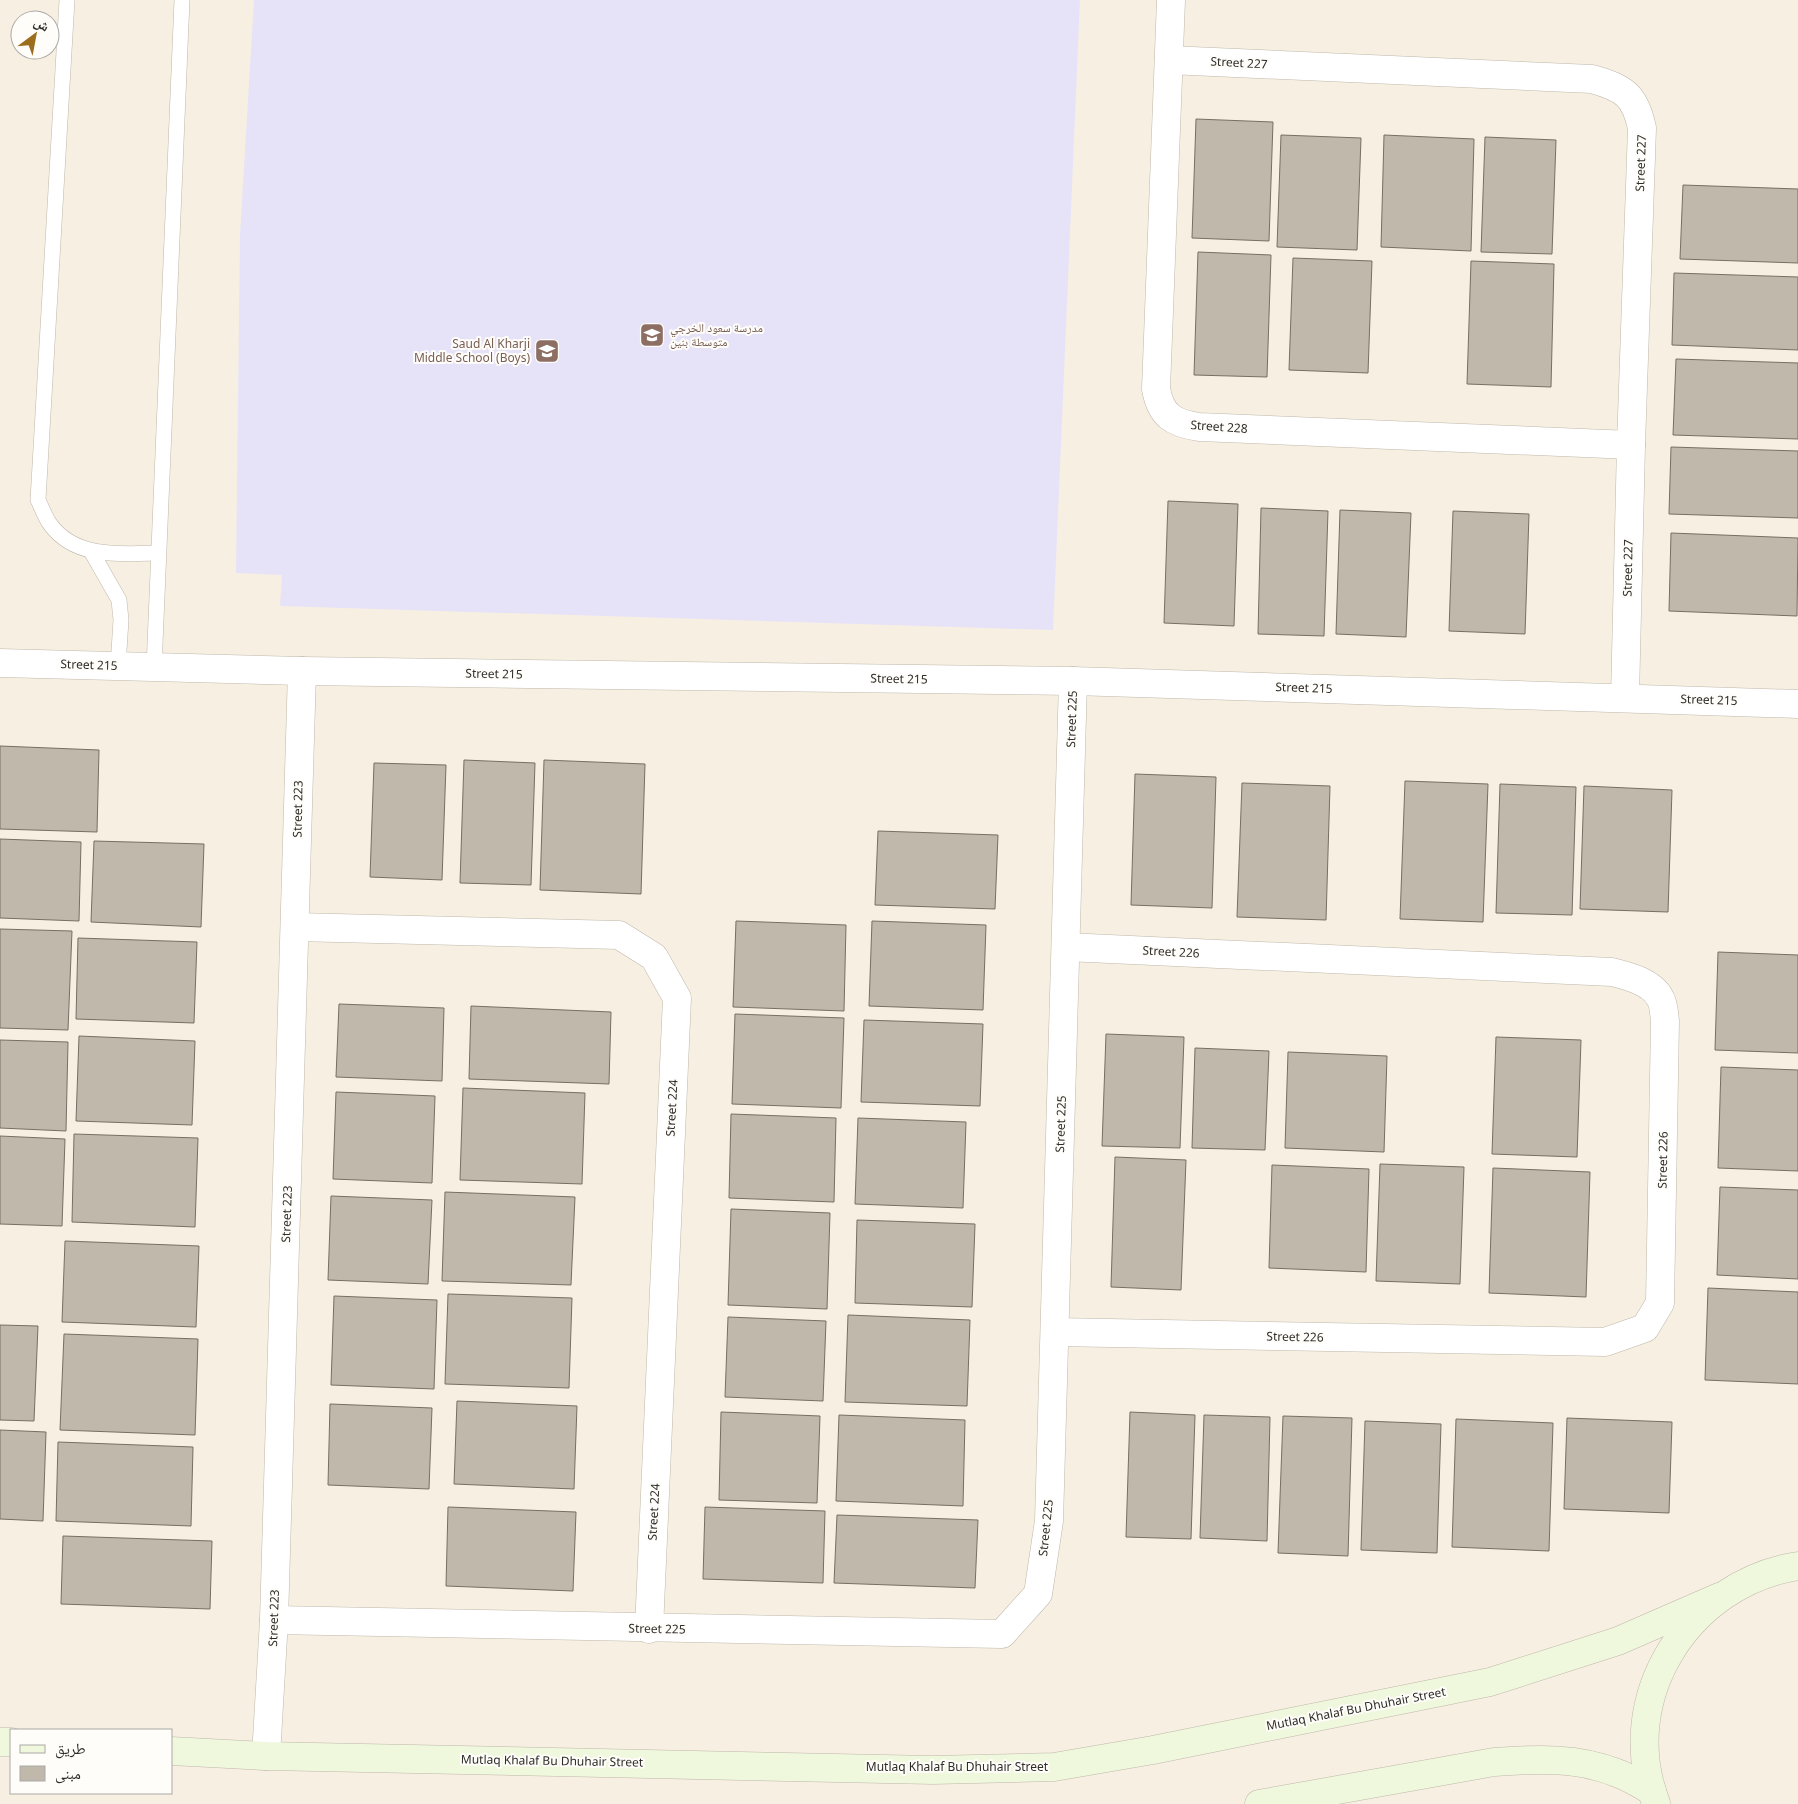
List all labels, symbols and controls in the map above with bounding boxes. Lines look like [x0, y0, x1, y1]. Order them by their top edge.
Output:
north arrow [10, 10, 60, 60]
text: ش [31, 12, 54, 36]
street label: Street 227 [1210, 53, 1268, 72]
street label: Street 227 [1631, 134, 1650, 192]
place label: مدرسة سعود الخرجي متوسطة بنين [670, 319, 763, 350]
school or university icon: مدرسة سعود الخرجي متوسطة بنين [639, 322, 665, 348]
place label: Saud Al Kharji Middle School (Boys) [414, 335, 530, 366]
school or university icon: Saud Al Kharji Middle School (Boys) [534, 338, 560, 364]
street label: Street 228 [1190, 416, 1248, 437]
street label: Street 227 [1619, 539, 1637, 597]
street label: Street 215 [60, 655, 118, 674]
street label: Street 215 [465, 665, 523, 683]
street label: Street 215 [870, 670, 928, 688]
street label: Street 215 [1275, 678, 1333, 697]
street label: Street 225 [1062, 690, 1081, 748]
street label: Street 215 [1680, 690, 1738, 709]
street label: Street 223 [289, 780, 307, 838]
street label: Street 226 [1142, 942, 1200, 961]
street label: Street 224 [662, 1079, 681, 1137]
street label: Street 225 [1051, 1095, 1070, 1153]
street label: Street 226 [1654, 1131, 1672, 1189]
street label: Street 223 [277, 1185, 296, 1243]
street label: Street 226 [1266, 1328, 1324, 1346]
street label: Street 224 [644, 1483, 663, 1541]
street label: Street 225 [1034, 1498, 1057, 1557]
street label: Street 223 [264, 1589, 283, 1647]
street label: Street 225 [628, 1620, 686, 1638]
street label: Mutlaq Khalaf Bu Dhuhair Street [1265, 1683, 1448, 1734]
legend [10, 1729, 172, 1794]
text: طريق [55, 1738, 86, 1759]
street label: Mutlaq Khalaf Bu Dhuhair Street [461, 1750, 644, 1771]
street label: Mutlaq Khalaf Bu Dhuhair Street [866, 1758, 1049, 1775]
text: مبنى [55, 1763, 81, 1784]

